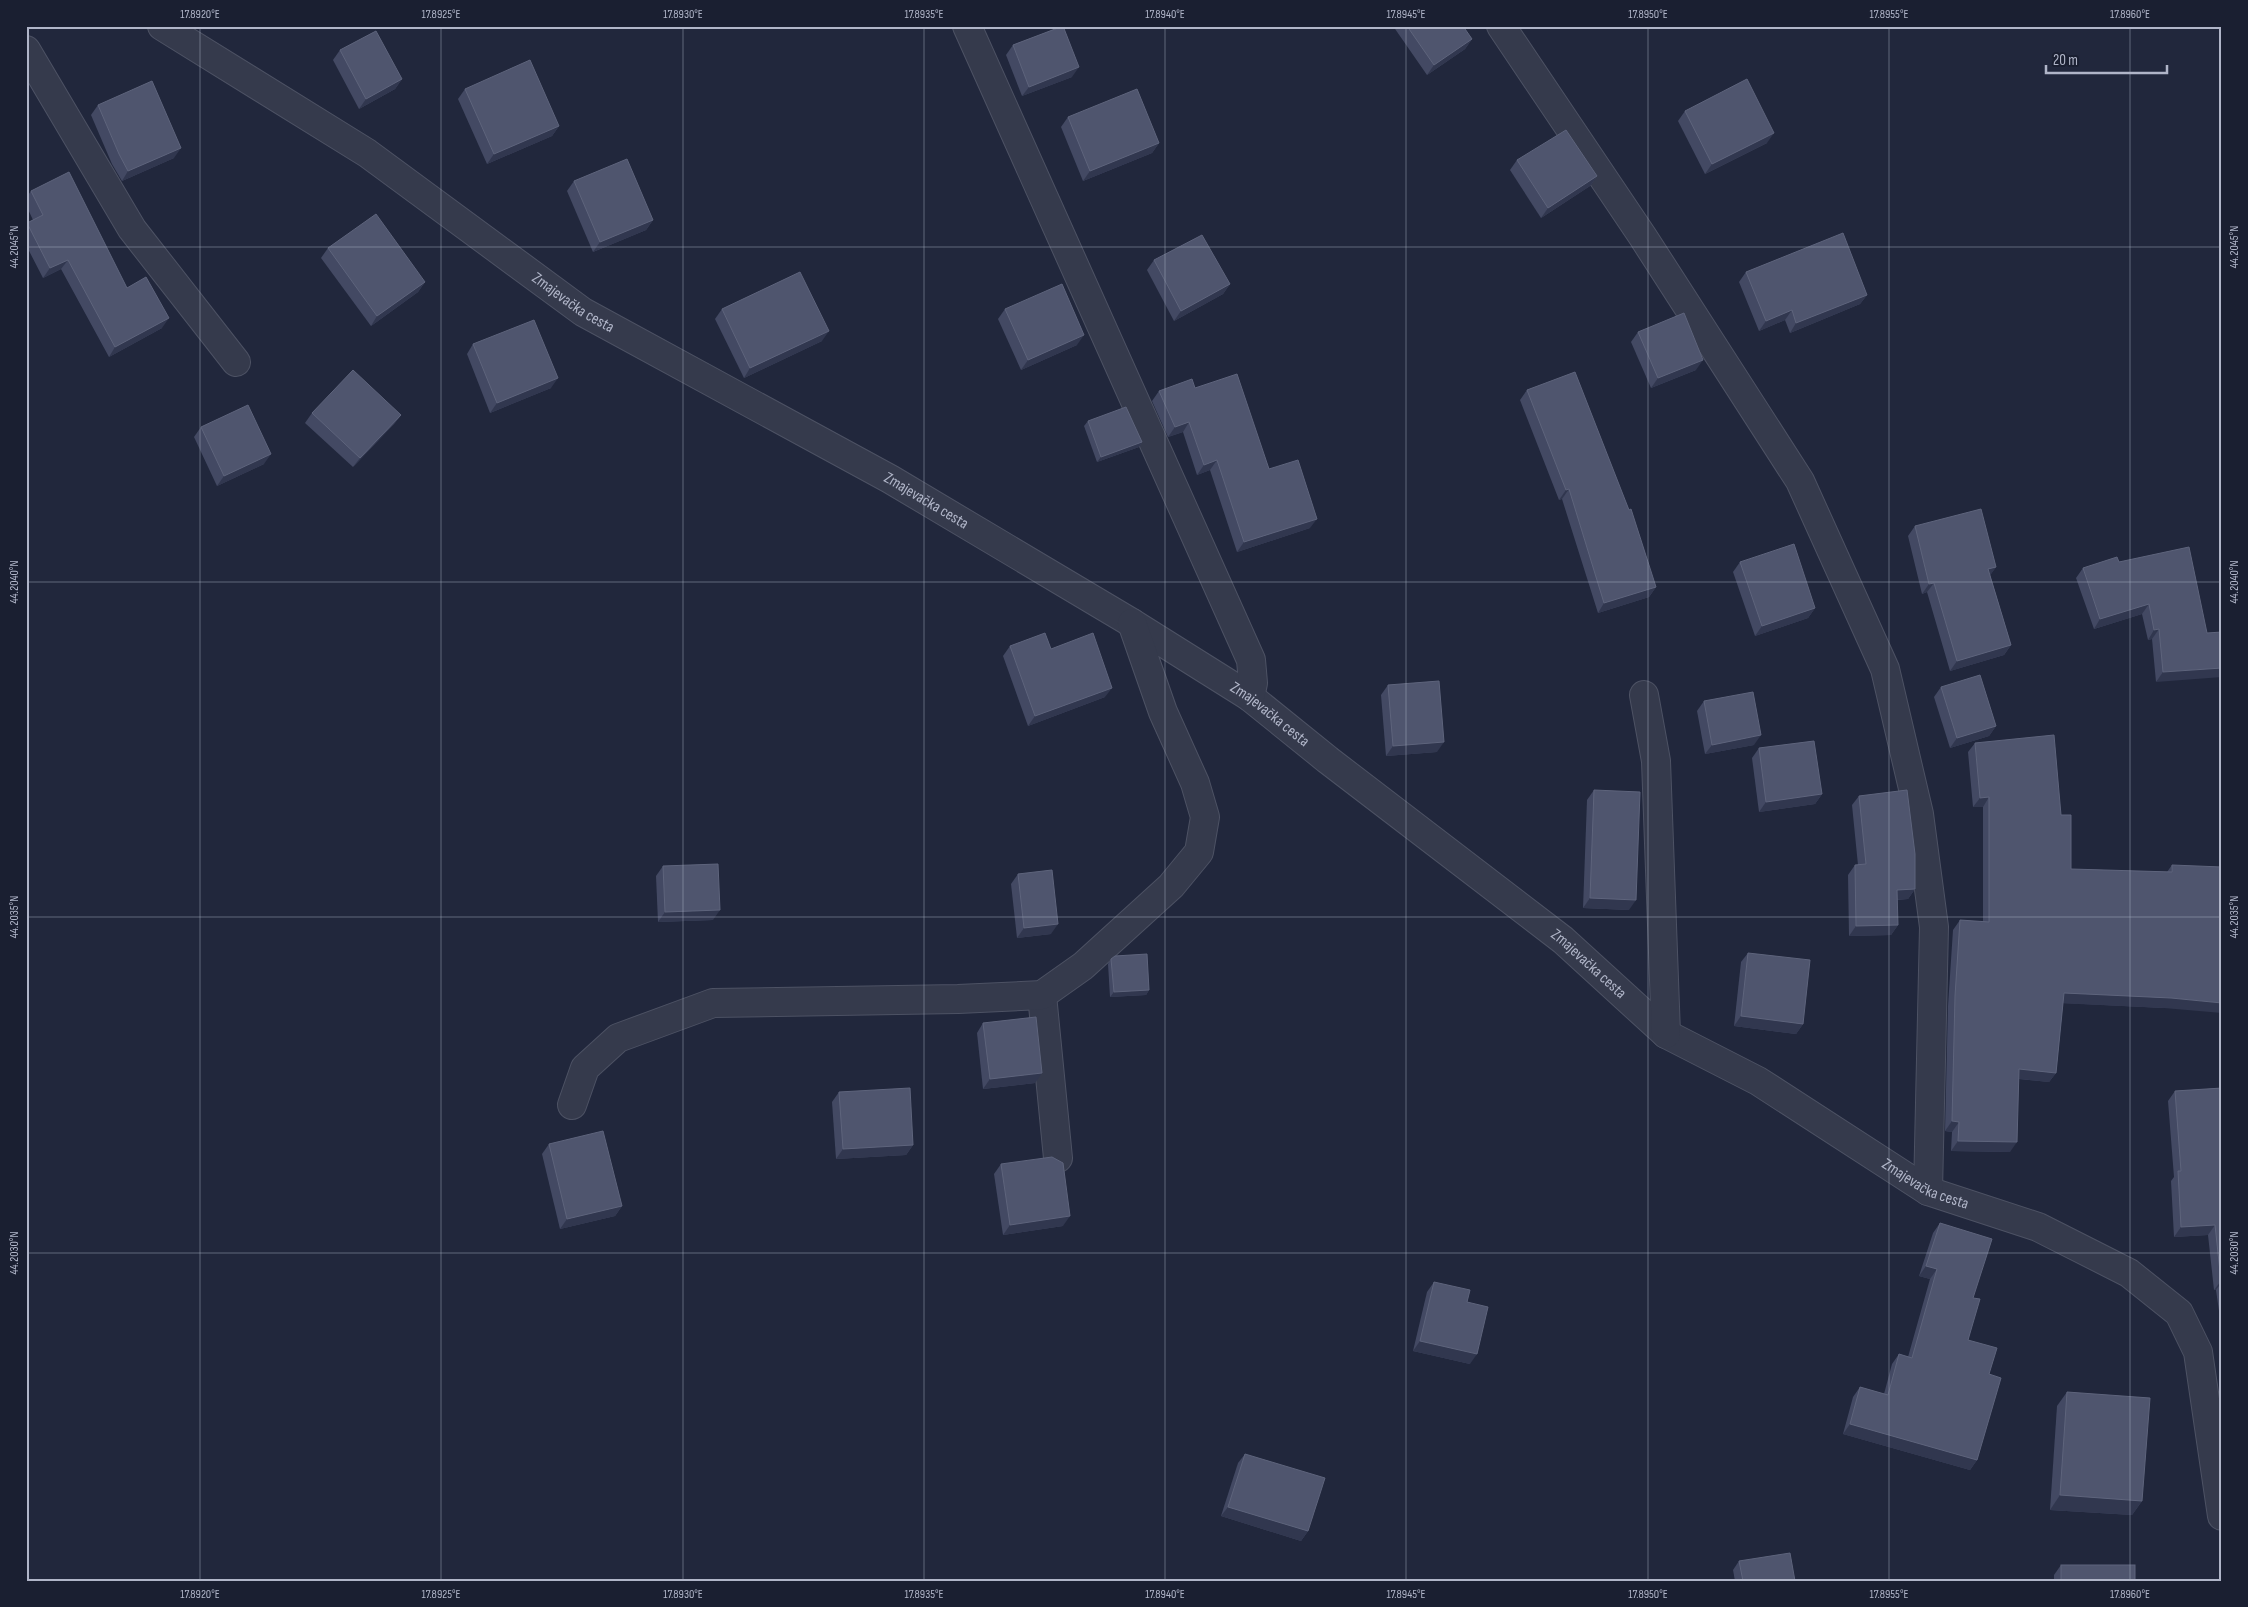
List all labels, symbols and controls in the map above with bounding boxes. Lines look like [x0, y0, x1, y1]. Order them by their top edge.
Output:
text: 17.8920°E [180, 7, 220, 22]
text: 17.8925°E [422, 7, 461, 22]
text: 17.8930°E [663, 7, 703, 22]
text: 17.8935°E [904, 7, 944, 22]
text: 17.8940°E [1145, 7, 1185, 22]
text: 17.8945°E [1386, 7, 1426, 22]
text: 17.8950°E [1628, 7, 1668, 22]
text: 17.8955°E [1870, 7, 1908, 22]
text: 17.8960°E [2110, 7, 2150, 22]
scale bar [2046, 42, 2167, 74]
text: 20 m [2053, 51, 2078, 70]
text: 44.2045°N [7, 226, 22, 268]
text: 44.2045°N [2227, 226, 2242, 268]
street label: Zmajevačka cesta [528, 268, 618, 337]
street label: Zmajevačka cesta [881, 468, 972, 533]
text: 44.2040°N [7, 560, 22, 604]
text: 44.2040°N [2227, 560, 2242, 604]
street label: Zmajevačka cesta [1227, 678, 1313, 751]
text: 44.2035°N [7, 896, 22, 938]
text: 44.2035°N [2227, 896, 2242, 938]
street label: Zmajevačka cesta [1547, 925, 1630, 1003]
street label: Zmajevačka cesta [1879, 1154, 1971, 1213]
text: 44.2030°N [7, 1231, 22, 1275]
text: 44.2030°N [2227, 1231, 2242, 1275]
text: 17.8920°E [180, 1587, 220, 1602]
text: 17.8925°E [422, 1587, 461, 1602]
text: 17.8930°E [663, 1587, 703, 1602]
text: 17.8935°E [904, 1587, 944, 1602]
text: 17.8940°E [1145, 1587, 1185, 1602]
text: 17.8945°E [1386, 1587, 1426, 1602]
text: 17.8950°E [1628, 1587, 1668, 1602]
text: 17.8955°E [1870, 1587, 1908, 1602]
text: 17.8960°E [2110, 1587, 2150, 1602]

